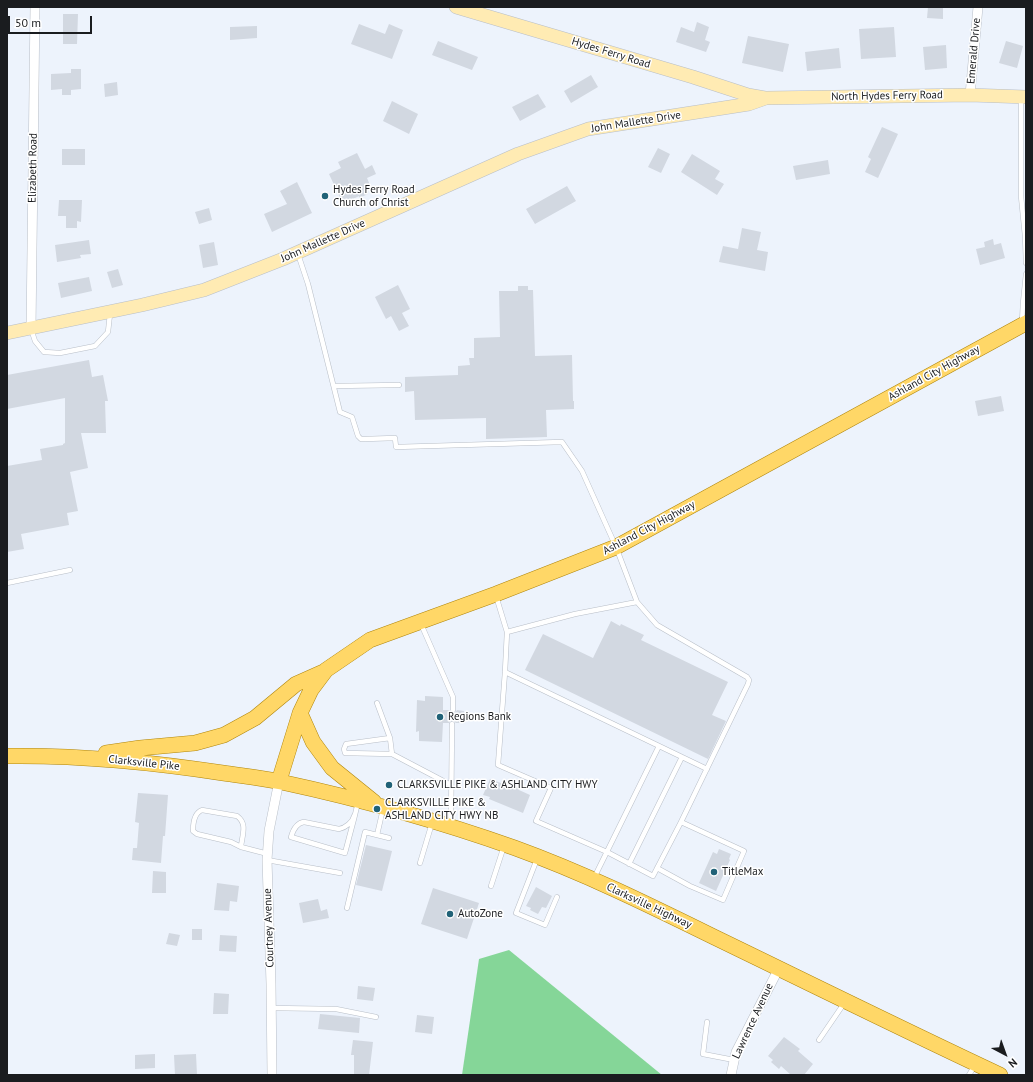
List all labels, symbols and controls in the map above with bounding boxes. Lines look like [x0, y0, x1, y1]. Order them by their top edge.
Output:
scale bar [10, 8, 94, 34]
text: 50 m [15, 15, 41, 30]
street label: Emerald Drive [965, 17, 983, 85]
street label: Hydes Ferry Road [570, 35, 652, 71]
street label: North Hydes Ferry Road [831, 88, 943, 104]
street label: John Mallette Drive [590, 108, 682, 136]
street label: Elizabeth Road [26, 133, 40, 203]
place label: Hydes Ferry Road Church of Christ [333, 183, 415, 209]
marker: Hydes Ferry Road Church of Christ [320, 191, 330, 201]
street label: John Mallette Drive [279, 217, 367, 265]
street label: Ashland City Highway [886, 342, 982, 404]
street label: Ashland City Highway [601, 498, 697, 558]
place label: Regions Bank [448, 710, 511, 724]
marker: Regions Bank [435, 712, 445, 722]
street label: Clarksville Pike [108, 753, 180, 773]
place label: CLARKSVILLE PIKE & ASHLAND CITY HWY [397, 778, 598, 792]
marker: CLARKSVILLE PIKE & ASHLAND CITY HWY [384, 780, 394, 790]
place label: CLARKSVILLE PIKE & ASHLAND CITY HWY NB [385, 796, 498, 822]
marker: CLARKSVILLE PIKE & ASHLAND CITY HWY NB [372, 804, 382, 814]
place label: TitleMax [722, 865, 763, 879]
marker: TitleMax [709, 867, 719, 877]
street label: Clarksville Highway [604, 880, 694, 932]
street label: Courtney Avenue [261, 888, 277, 968]
place label: AutoZone [458, 907, 503, 921]
marker: AutoZone [445, 909, 455, 919]
street label: Lawrence Avenue [730, 981, 776, 1061]
north arrow [985, 1034, 1025, 1074]
text: N [1006, 1055, 1020, 1071]

